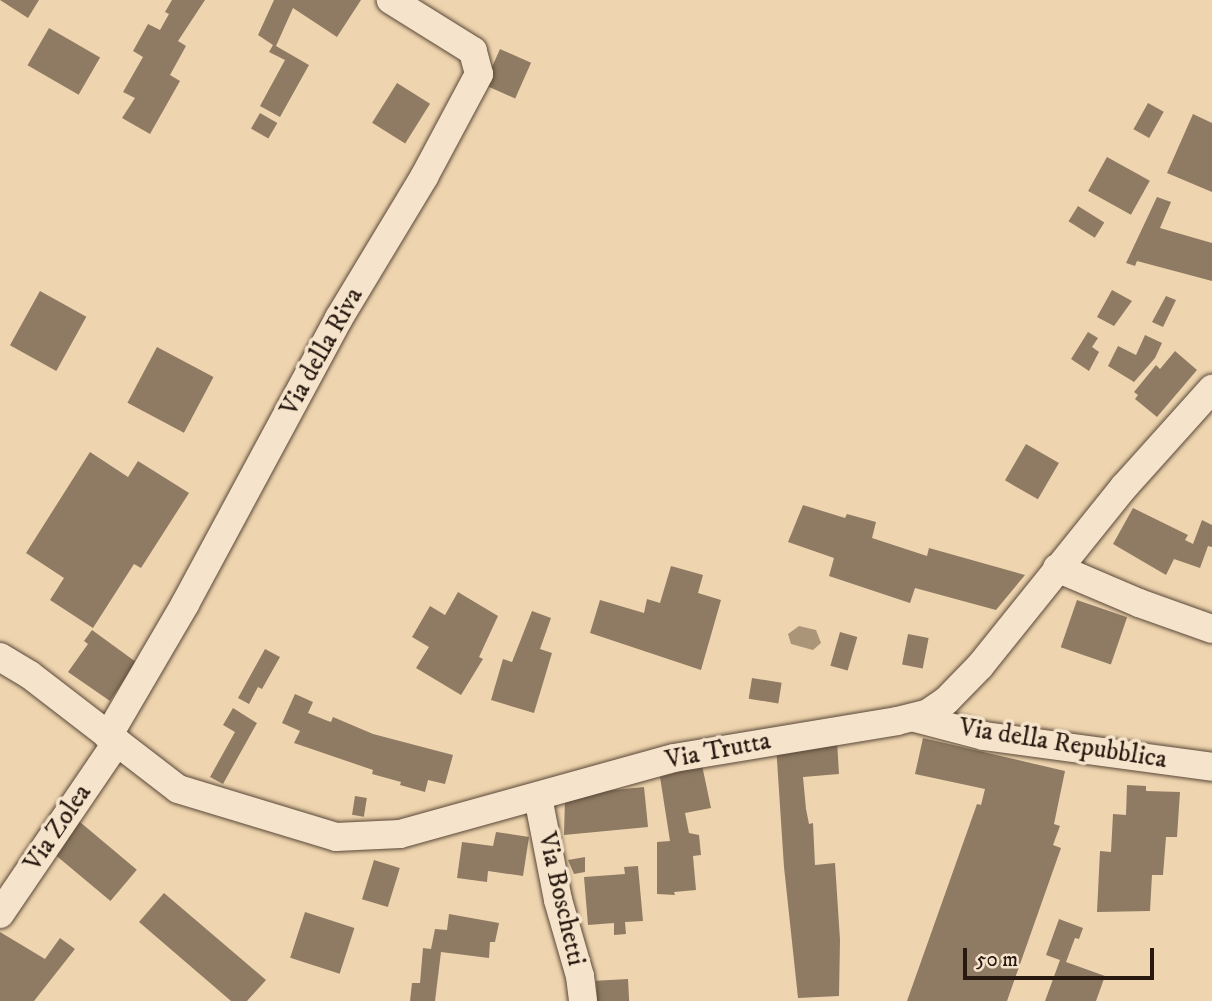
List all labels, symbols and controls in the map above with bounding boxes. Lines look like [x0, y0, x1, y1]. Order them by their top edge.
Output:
street label: Via della Riva [274, 282, 370, 422]
street label: Via della Repubblica [957, 712, 1169, 776]
street label: Via Trutta [663, 726, 773, 776]
street label: Via Zolea [18, 779, 98, 877]
street label: Via Boschetti [530, 829, 592, 969]
scale bar [967, 934, 1158, 978]
text: 50 m [976, 947, 1018, 973]

